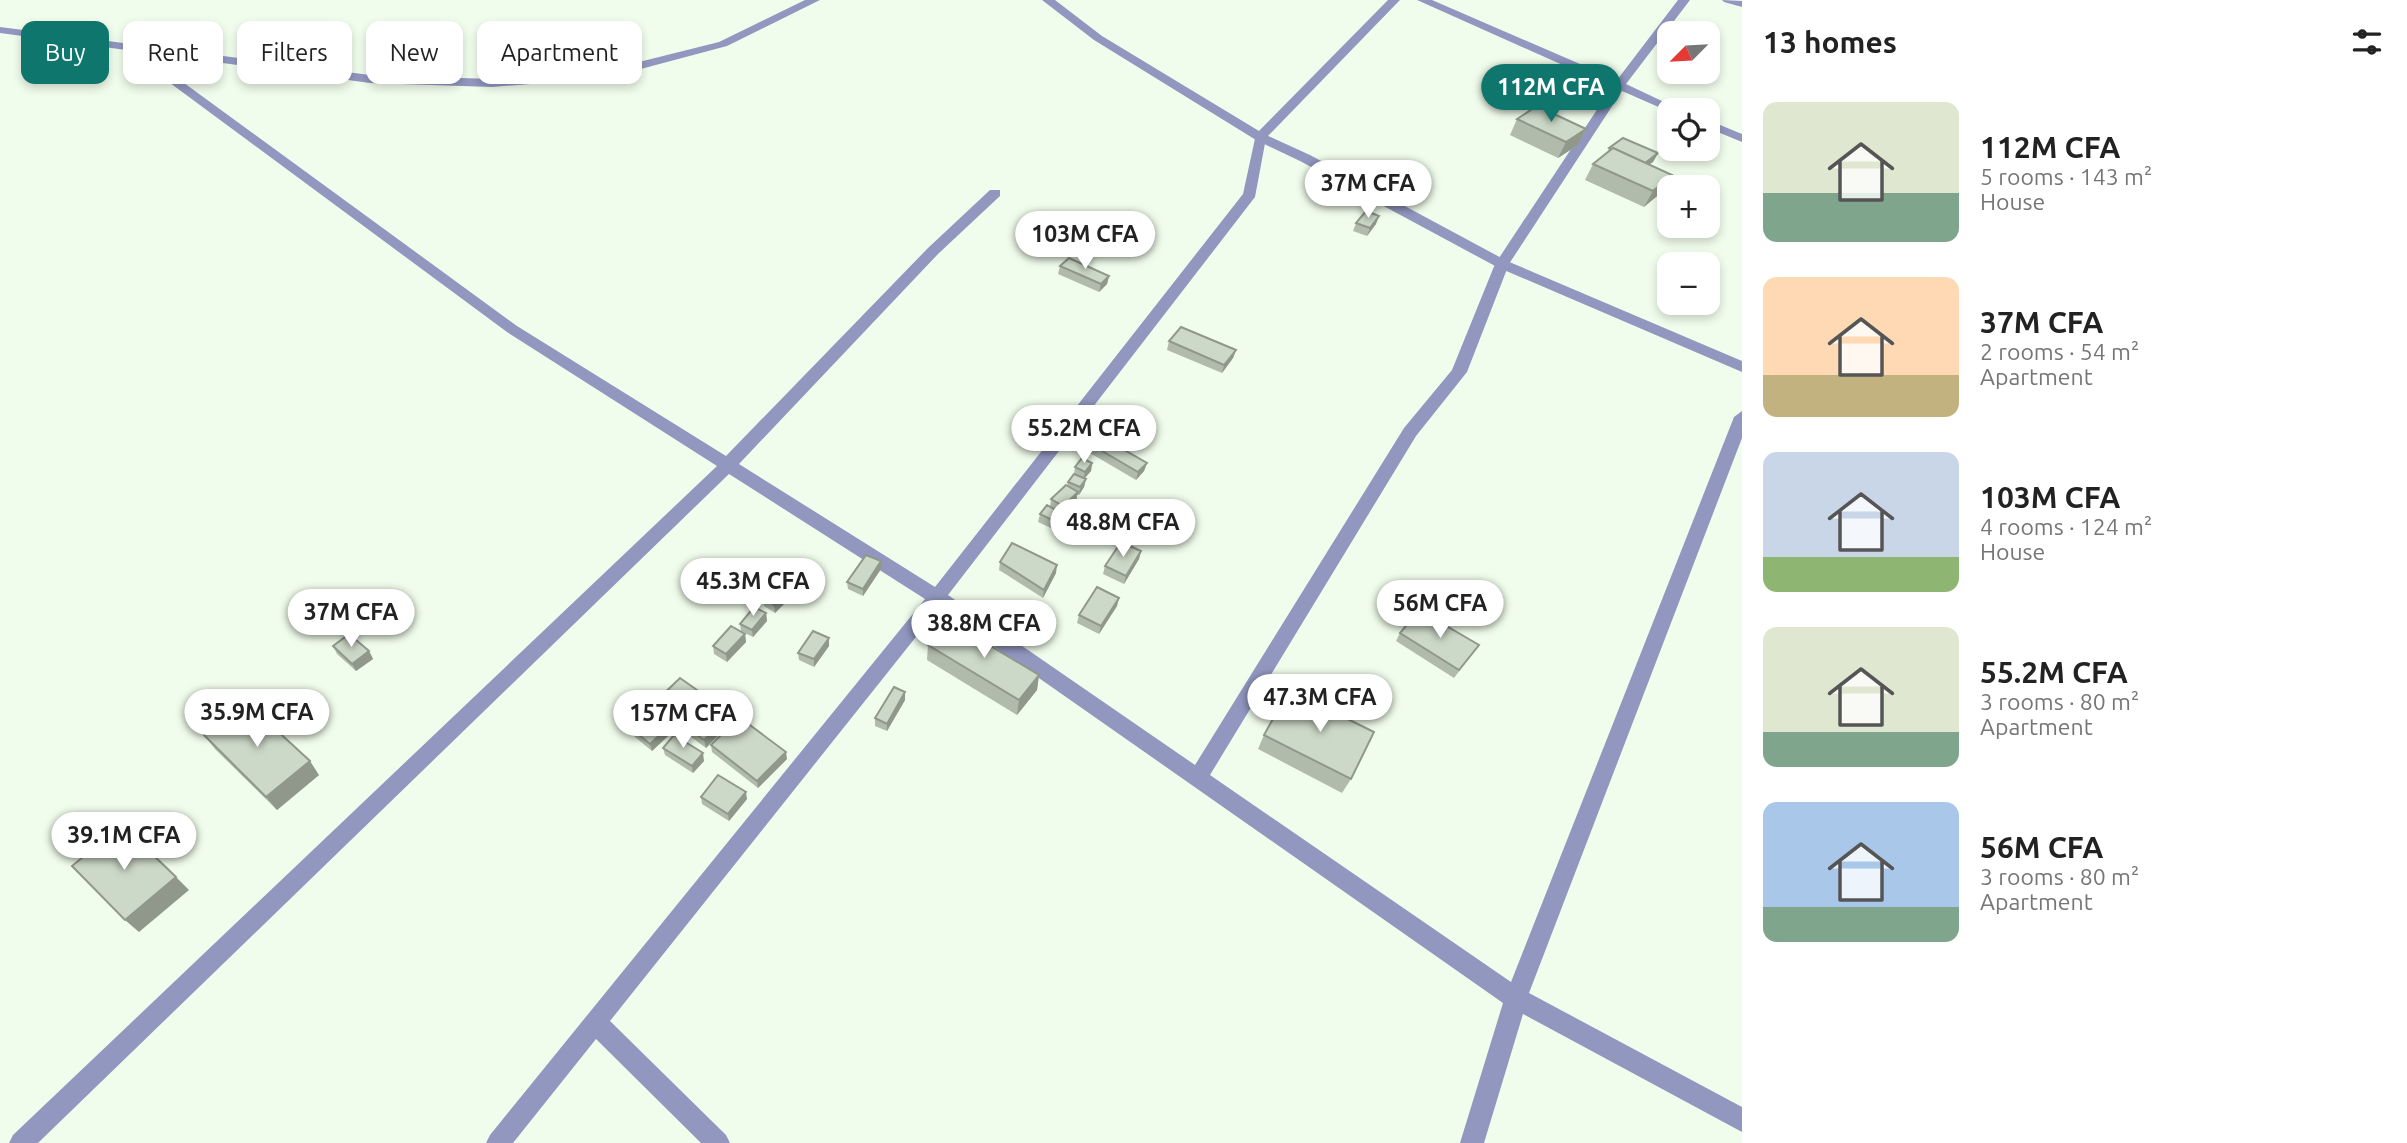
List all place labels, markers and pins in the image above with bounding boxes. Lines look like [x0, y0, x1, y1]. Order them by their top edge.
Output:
pin: 112M CFA [1479, 64, 1623, 124]
pin: 37M CFA [1303, 160, 1433, 220]
pin: 103M CFA [1013, 212, 1157, 271]
pin: 55.2M CFA [1004, 406, 1164, 465]
pin: 48.8M CFA [1043, 500, 1203, 559]
pin: 45.3M CFA [673, 558, 833, 618]
pin: 56M CFA [1375, 580, 1505, 640]
pin: 37M CFA [286, 590, 416, 649]
pin: 38.8M CFA [904, 600, 1064, 660]
pin: 47.3M CFA [1240, 674, 1400, 734]
pin: 35.9M CFA [177, 690, 337, 749]
pin: 157M CFA [611, 690, 755, 750]
pin: 39.1M CFA [44, 812, 204, 872]

